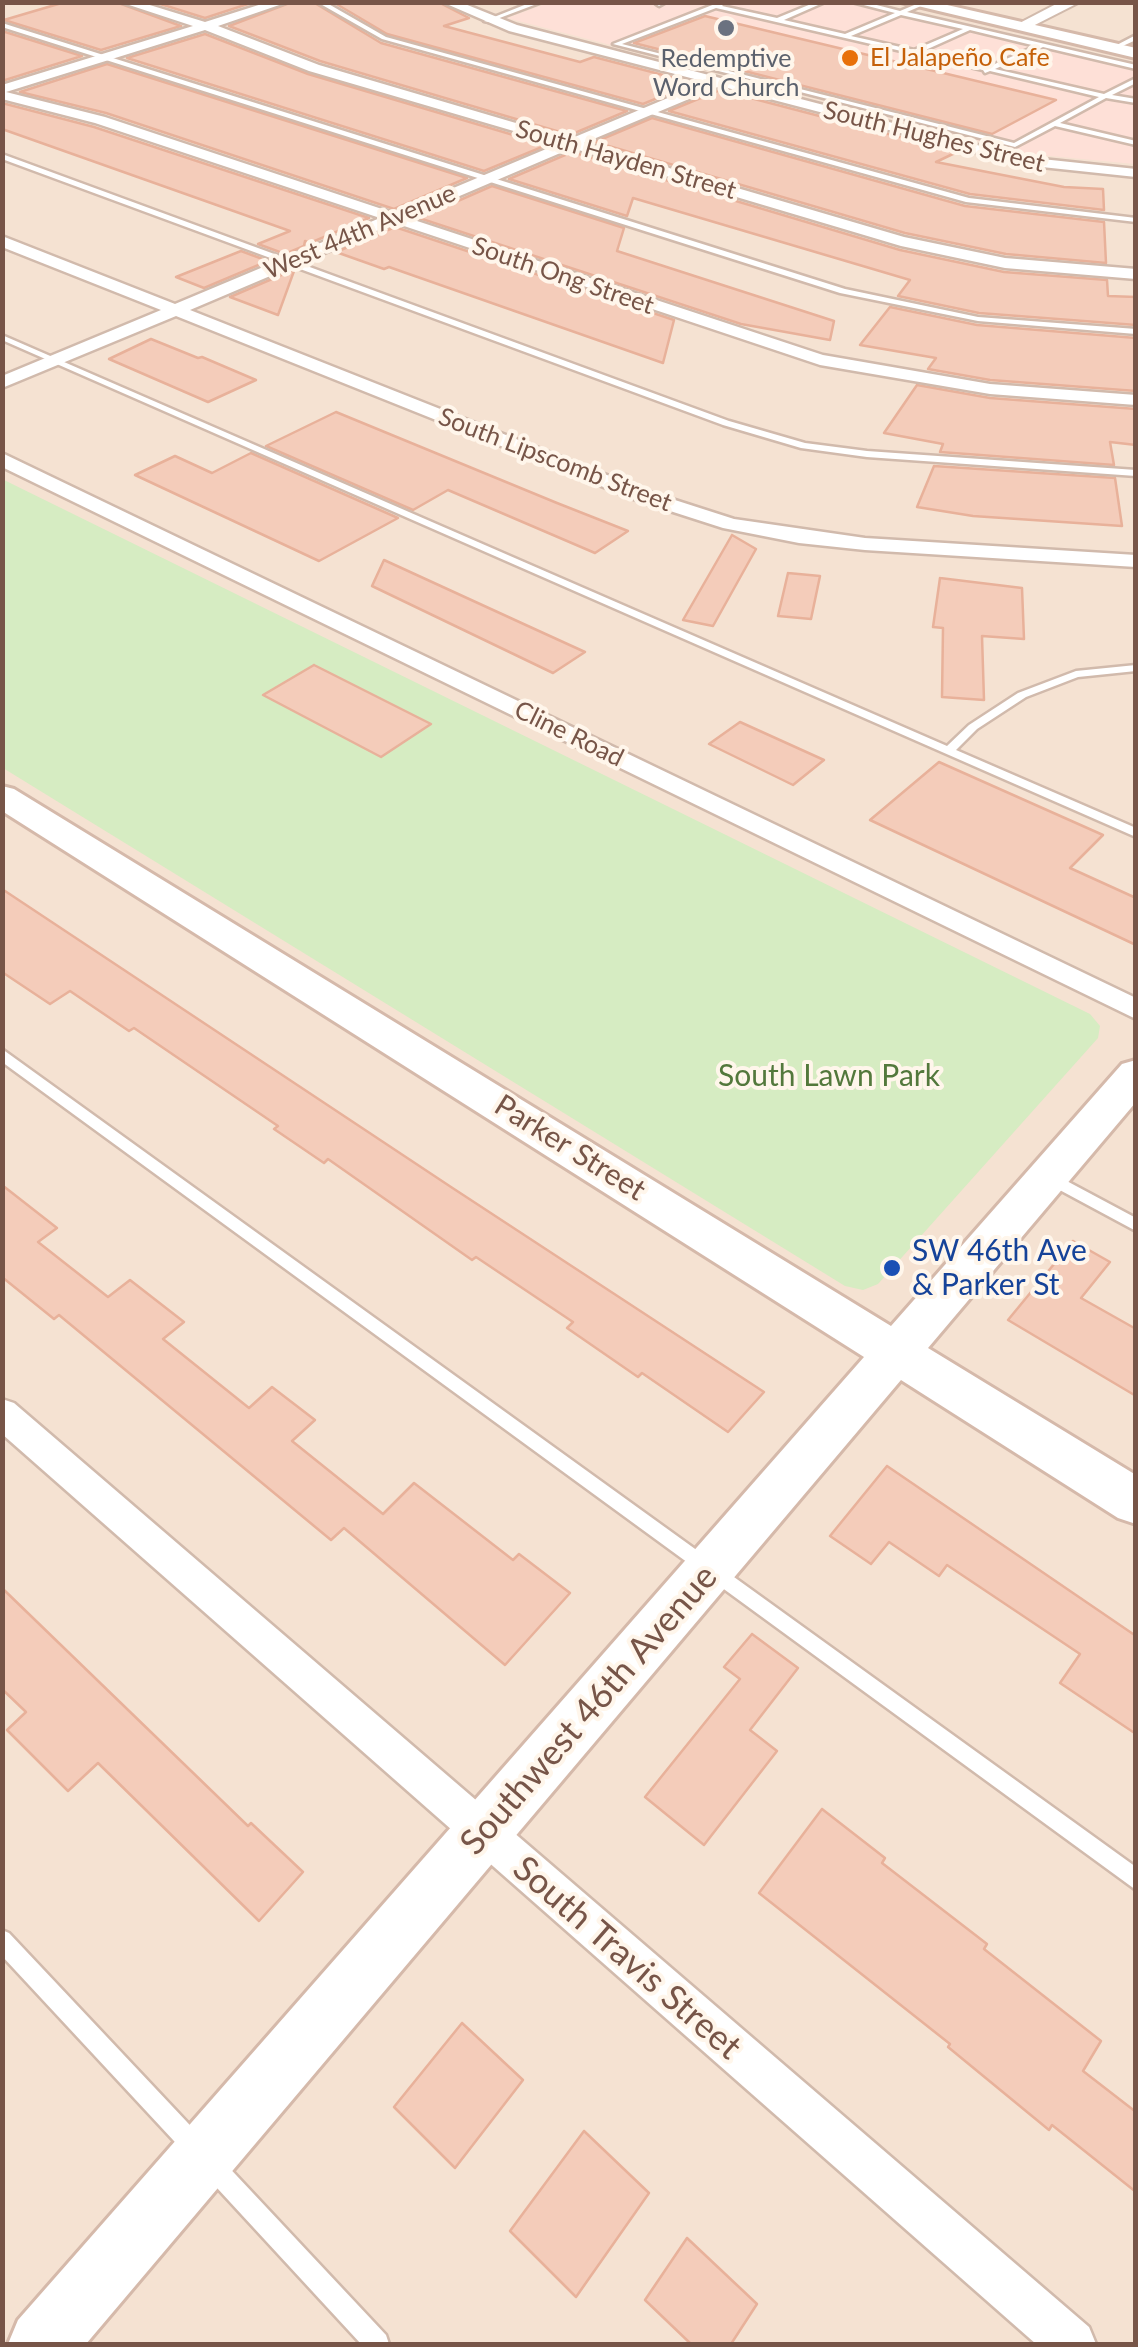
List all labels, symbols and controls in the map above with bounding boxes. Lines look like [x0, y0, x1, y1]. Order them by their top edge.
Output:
marker: Redemptive Word Church [715, 17, 737, 39]
place label: El Jalapeño Cafe [870, 43, 1050, 73]
place label: Redemptive Word Church [653, 44, 799, 103]
marker: El Jalapeño Cafe [839, 47, 861, 69]
street label: South Hughes Street [820, 95, 1048, 179]
street label: South Hayden Street [512, 114, 740, 206]
street label: West 44th Avenue [260, 178, 460, 286]
street label: South Ong Street [468, 231, 658, 321]
street label: South Lipscomb Street [434, 402, 676, 518]
street label: Cline Road [510, 695, 628, 773]
park label: South Lawn Park [718, 1058, 940, 1094]
street label: Parker Street [488, 1087, 652, 1209]
place label: SW 46th Ave & Parker St [912, 1233, 1087, 1304]
marker: SW 46th Ave & Parker St [881, 1257, 903, 1279]
street label: Southwest 46th Avenue [452, 1557, 726, 1863]
street label: South Travis Street [504, 1848, 750, 2068]

